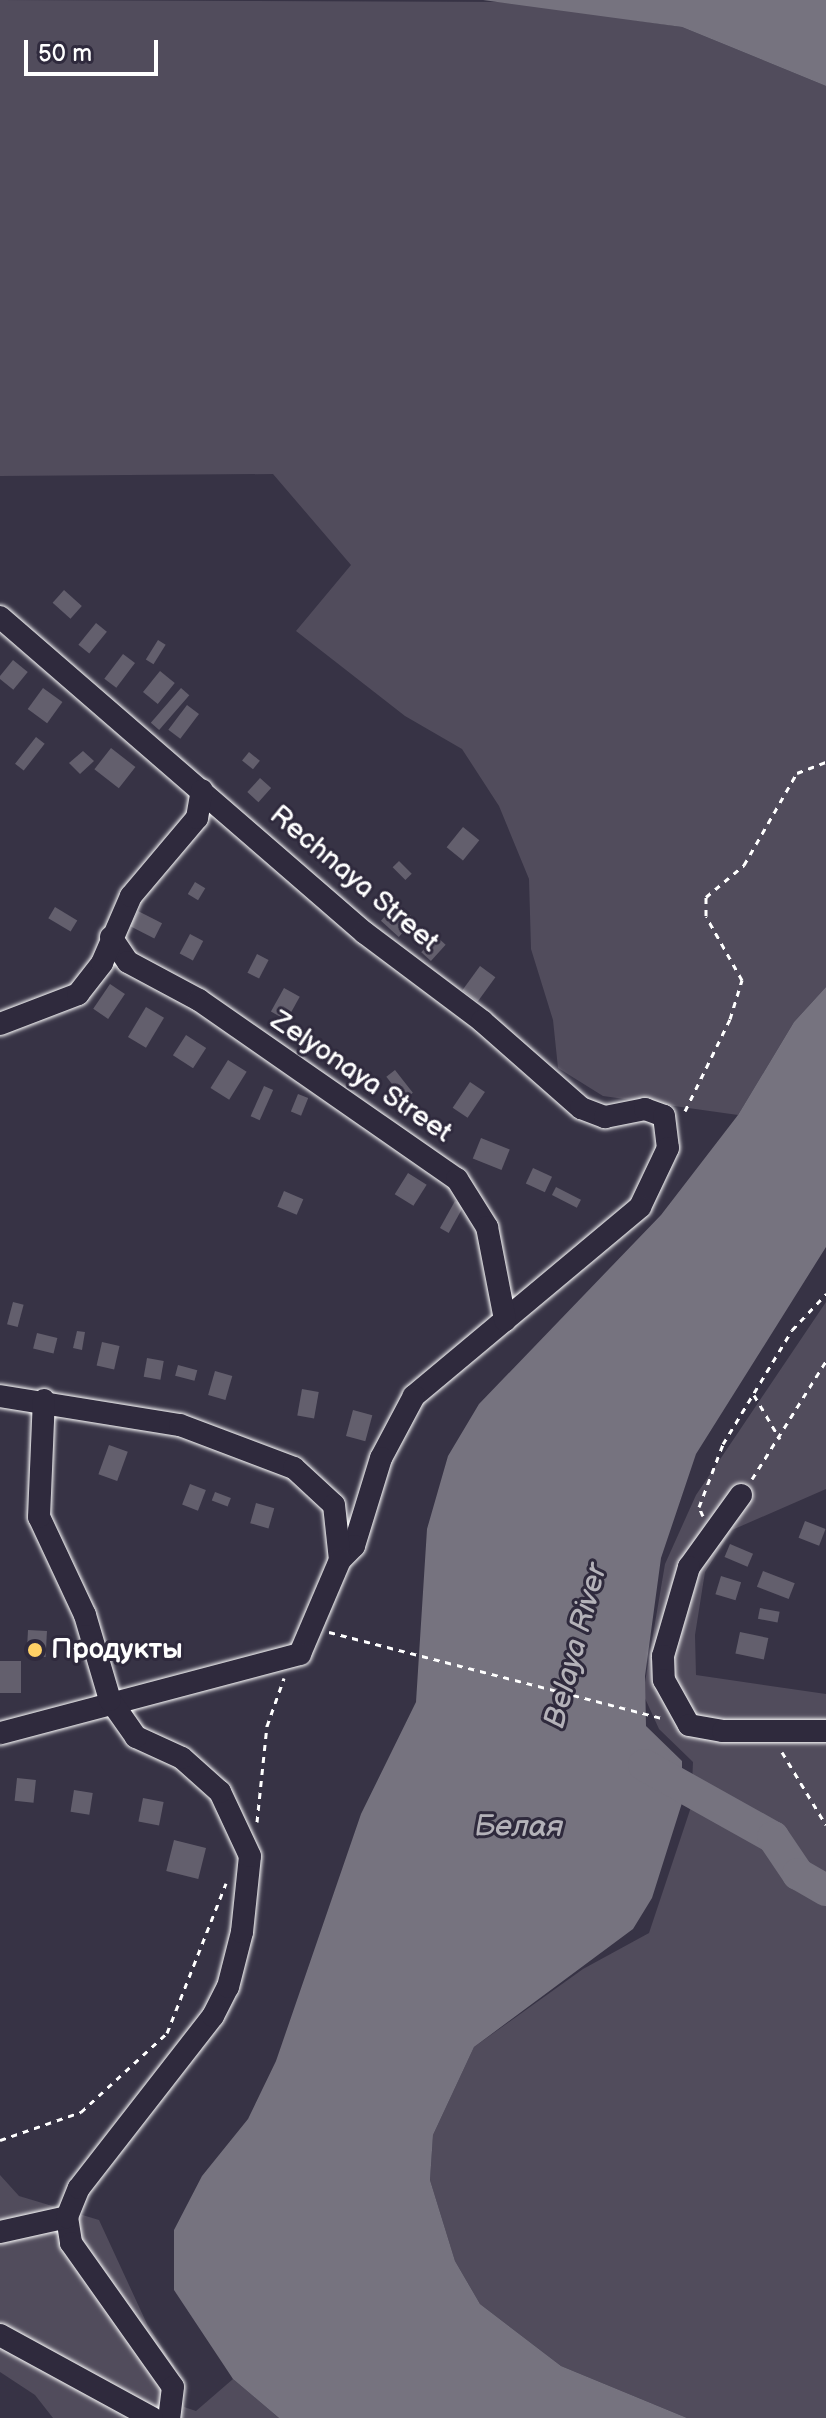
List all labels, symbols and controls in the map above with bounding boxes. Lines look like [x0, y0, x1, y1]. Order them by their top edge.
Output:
scale bar [28, 24, 162, 74]
text: 50 m [38, 39, 92, 68]
street label: Rechnaya Street [262, 798, 446, 960]
street label: Zelyonaya Street [264, 1004, 458, 1150]
water label: Belaya River [537, 1560, 615, 1732]
place label: Продукты [51, 1633, 183, 1667]
marker: Продукты [26, 1641, 44, 1659]
water label: Белая [475, 1809, 563, 1845]

